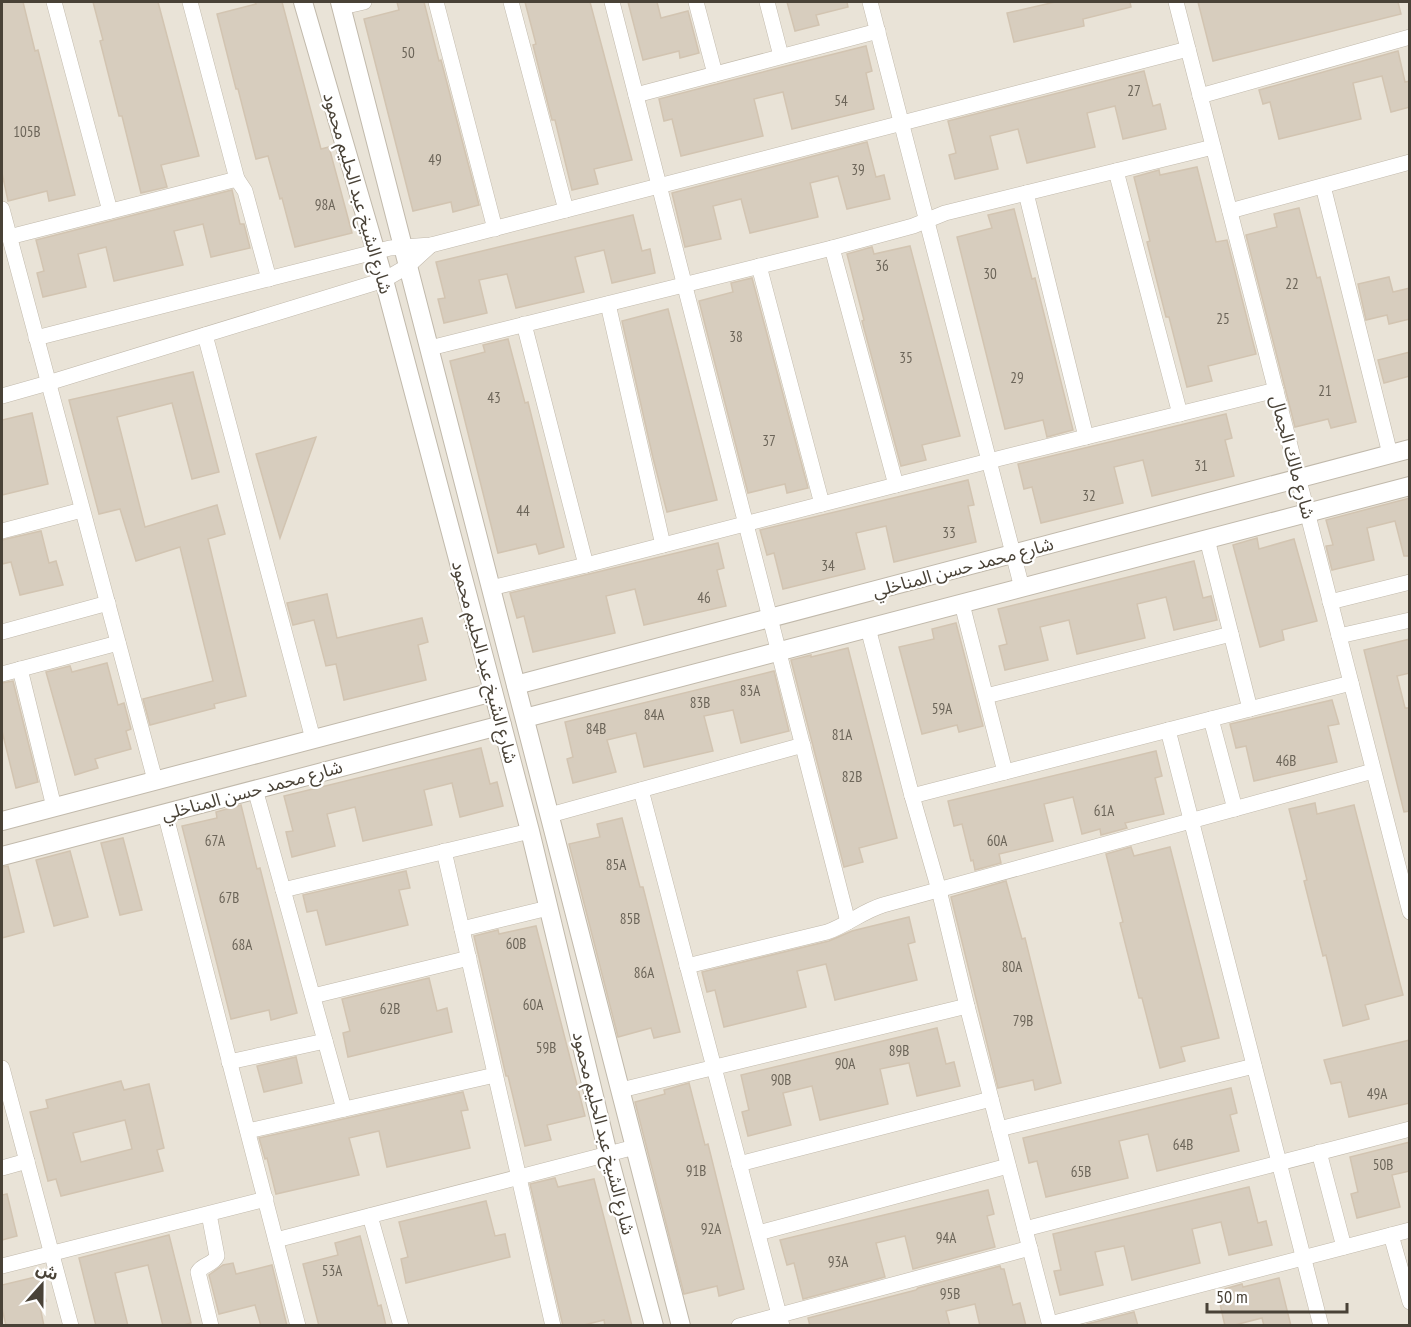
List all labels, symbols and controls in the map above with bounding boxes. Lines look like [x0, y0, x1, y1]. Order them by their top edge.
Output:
house number: 50 [401, 43, 415, 62]
house number: 27 [1127, 81, 1141, 100]
street label: شارع الشيخ عبد الحليم محمود [315, 89, 398, 297]
house number: 54 [834, 91, 848, 110]
house number: 105B [13, 122, 41, 141]
house number: 49 [428, 150, 442, 169]
house number: 39 [851, 160, 865, 179]
house number: 98A [315, 195, 336, 214]
house number: 36 [875, 256, 889, 275]
house number: 30 [983, 264, 997, 283]
house number: 22 [1285, 274, 1299, 293]
house number: 25 [1216, 309, 1230, 328]
house number: 38 [729, 327, 743, 346]
house number: 35 [899, 348, 913, 367]
house number: 29 [1010, 368, 1024, 387]
house number: 21 [1318, 381, 1332, 400]
house number: 43 [487, 388, 501, 407]
street label: شارع مالك الجمال [1263, 393, 1321, 522]
house number: 37 [762, 431, 776, 450]
house number: 31 [1194, 456, 1208, 475]
house number: 32 [1082, 486, 1096, 505]
house number: 44 [516, 501, 530, 520]
house number: 33 [942, 523, 956, 542]
street label: شارع محمد حسن المناخلي [870, 532, 1057, 605]
house number: 34 [821, 556, 835, 575]
street label: شارع الشيخ عبد الحليم محمود [444, 558, 523, 767]
house number: 46 [697, 588, 711, 607]
house number: 83A [740, 681, 761, 700]
house number: 83B [690, 693, 710, 712]
house number: 59A [932, 699, 953, 718]
house number: 84A [644, 705, 665, 724]
house number: 84B [586, 719, 606, 738]
house number: 81A [832, 725, 853, 744]
house number: 46B [1276, 751, 1296, 770]
street label: شارع محمد حسن المناخلي [159, 755, 346, 828]
house number: 82B [842, 767, 862, 786]
house number: 61A [1094, 801, 1115, 820]
house number: 67A [205, 831, 226, 850]
house number: 60A [987, 831, 1008, 850]
house number: 85A [606, 855, 627, 874]
house number: 67B [219, 888, 239, 907]
house number: 85B [620, 909, 640, 928]
house number: 60B [506, 934, 526, 953]
house number: 68A [232, 935, 253, 954]
house number: 80A [1002, 957, 1023, 976]
house number: 86A [634, 963, 655, 982]
house number: 60A [523, 995, 544, 1014]
house number: 62B [380, 999, 400, 1018]
house number: 79B [1013, 1011, 1033, 1030]
street label: شارع الشيخ عبد الحليم محمود [565, 1029, 640, 1238]
house number: 59B [536, 1038, 556, 1057]
house number: 89B [889, 1041, 909, 1060]
house number: 90A [835, 1054, 856, 1073]
house number: 90B [771, 1070, 791, 1089]
house number: 49A [1367, 1084, 1388, 1103]
house number: 64B [1173, 1135, 1193, 1154]
house number: 50B [1373, 1155, 1393, 1174]
house number: 91B [686, 1161, 706, 1180]
house number: 65B [1071, 1162, 1091, 1181]
house number: 92A [701, 1219, 722, 1238]
house number: 94A [936, 1228, 957, 1247]
house number: 93A [828, 1252, 849, 1271]
north arrow [12, 1255, 72, 1315]
text: ش [34, 1258, 61, 1284]
house number: 53A [322, 1261, 343, 1280]
scale bar [1207, 1276, 1346, 1314]
house number: 95B [940, 1284, 960, 1303]
text: 50 m [1216, 1285, 1248, 1308]

